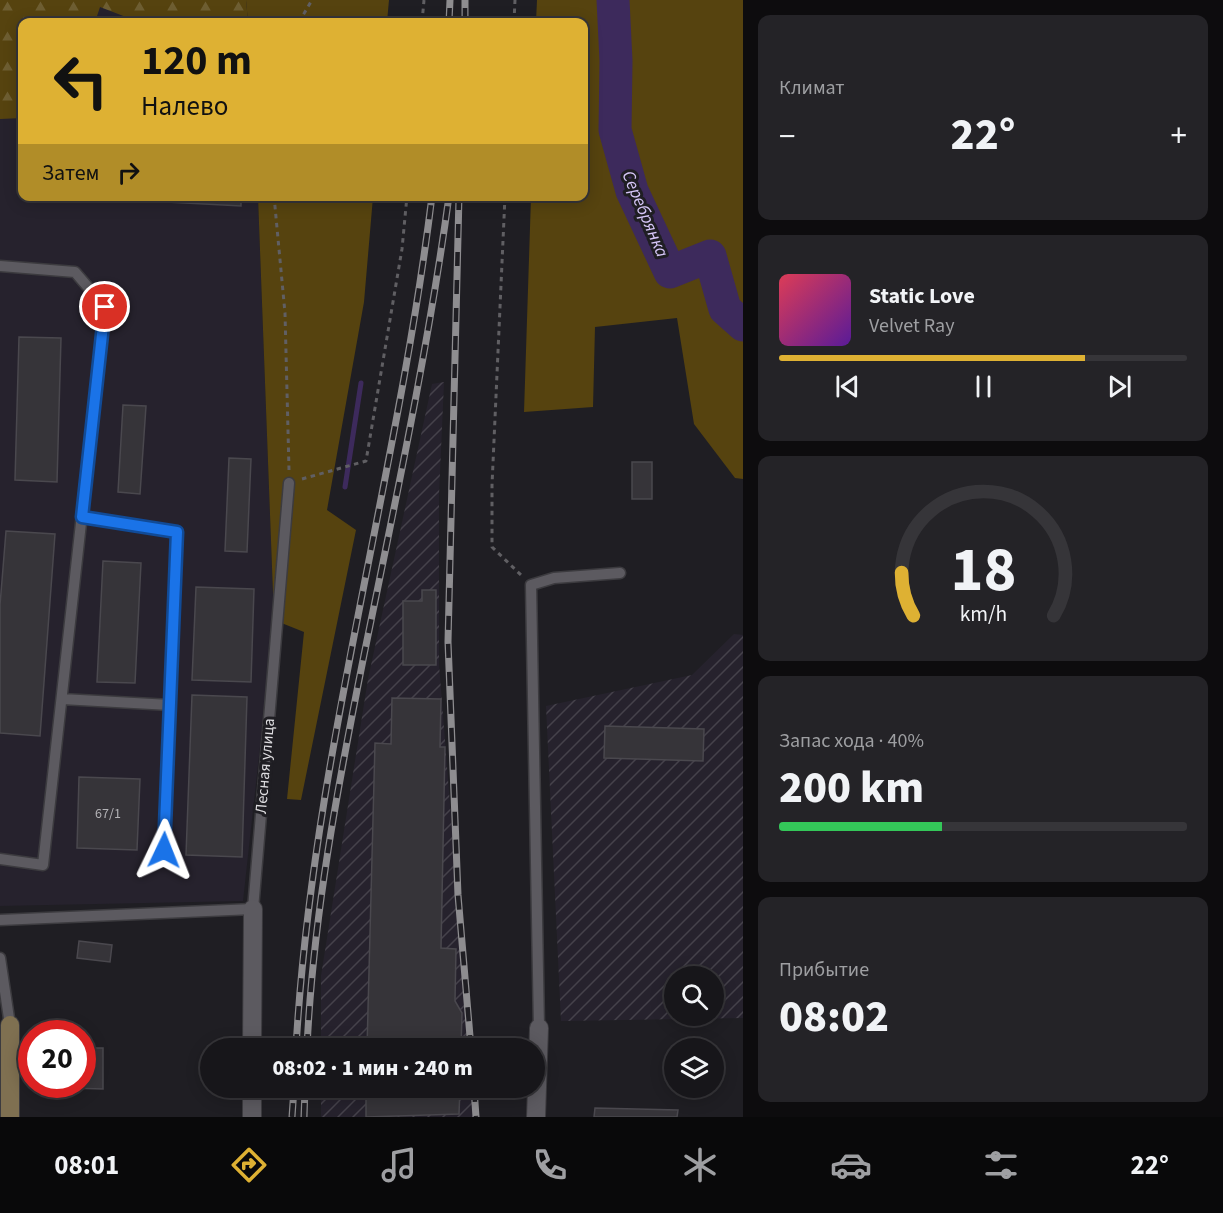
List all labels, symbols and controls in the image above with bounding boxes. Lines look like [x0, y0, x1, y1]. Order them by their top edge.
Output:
text: 120 m [141, 31, 252, 91]
icon: left [42, 42, 120, 120]
text: Климат [779, 74, 845, 102]
text: Налево [141, 87, 228, 126]
text: 22° [951, 103, 1015, 167]
text: − [779, 113, 795, 160]
text: + [1171, 113, 1187, 160]
icon: right [112, 156, 145, 189]
text: Затем [42, 157, 100, 189]
water label: Серебрянка [616, 167, 675, 262]
text: Static Love [869, 280, 975, 312]
pin [79, 281, 130, 332]
icon: arrive [88, 290, 121, 323]
text: Velvet Ray [869, 312, 955, 340]
icon: previous [831, 370, 864, 403]
icon: pause [967, 370, 1000, 403]
icon: next [1103, 370, 1136, 403]
text: 18 [950, 526, 1016, 615]
text: km/h [959, 599, 1007, 630]
street label: Лесная улица [250, 717, 280, 815]
text: Запас хода · 40% [779, 727, 924, 755]
text: 200 km [779, 756, 924, 820]
house number: 67/1 [95, 804, 121, 824]
position arrow [132, 818, 196, 882]
text: Прибытие [779, 956, 869, 984]
map controls [664, 966, 724, 1098]
button: search [664, 966, 724, 1026]
text: 08:02 [779, 985, 889, 1049]
speed limit sign: 20 [18, 1020, 96, 1098]
button: layers [664, 1038, 724, 1098]
text: 08:02 · 1 мин · 240 m [272, 1052, 473, 1084]
icon: directions [228, 1144, 270, 1186]
icon: music [378, 1144, 420, 1186]
icon: phone [529, 1144, 571, 1186]
icon: climate [679, 1144, 721, 1186]
icon: car [830, 1144, 872, 1186]
icon: filters [980, 1144, 1022, 1186]
text: 08:01 [54, 1146, 119, 1185]
text: 22° [1130, 1146, 1169, 1185]

